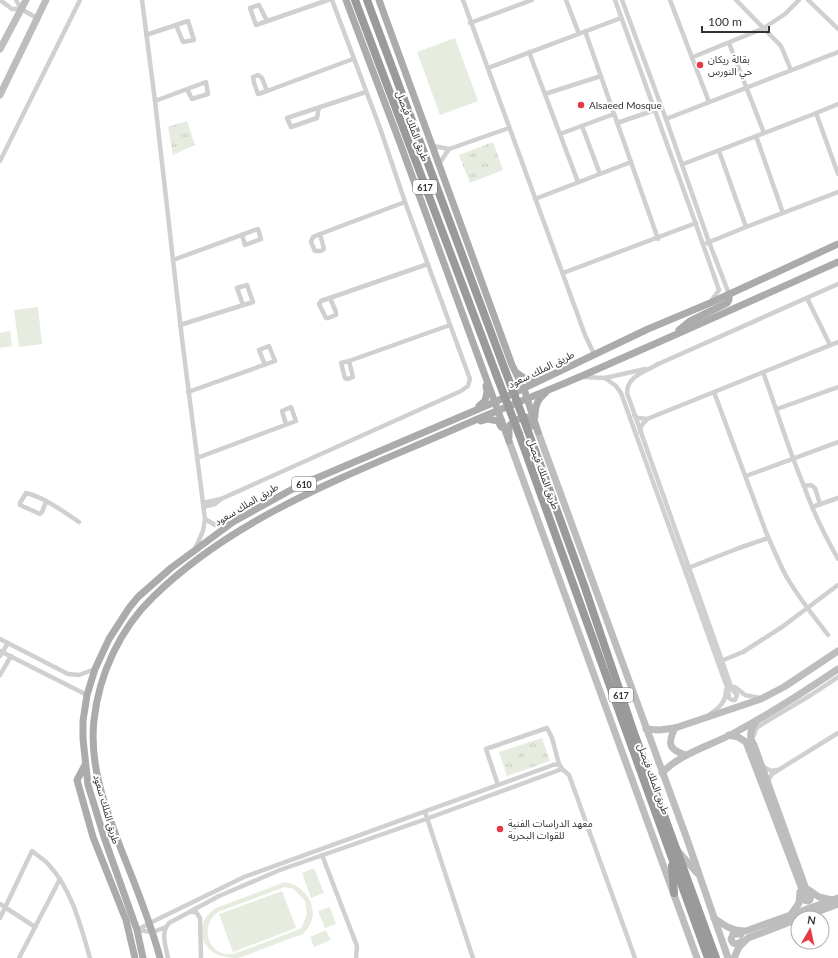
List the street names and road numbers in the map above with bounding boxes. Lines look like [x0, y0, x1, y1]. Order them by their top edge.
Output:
street label: طريق الملك فيصل [393, 89, 432, 164]
road number: 617 [413, 180, 437, 194]
street label: طريق الملك سعود [506, 348, 577, 391]
street label: طريق الملك فيصل [525, 437, 562, 512]
road number: 610 [292, 477, 316, 491]
street label: طريق الملك سعود [212, 480, 281, 529]
road number: 617 [609, 688, 633, 702]
street label: طريق الملك فيصل [635, 742, 672, 817]
street label: طريق الملك سعود [90, 773, 123, 846]

